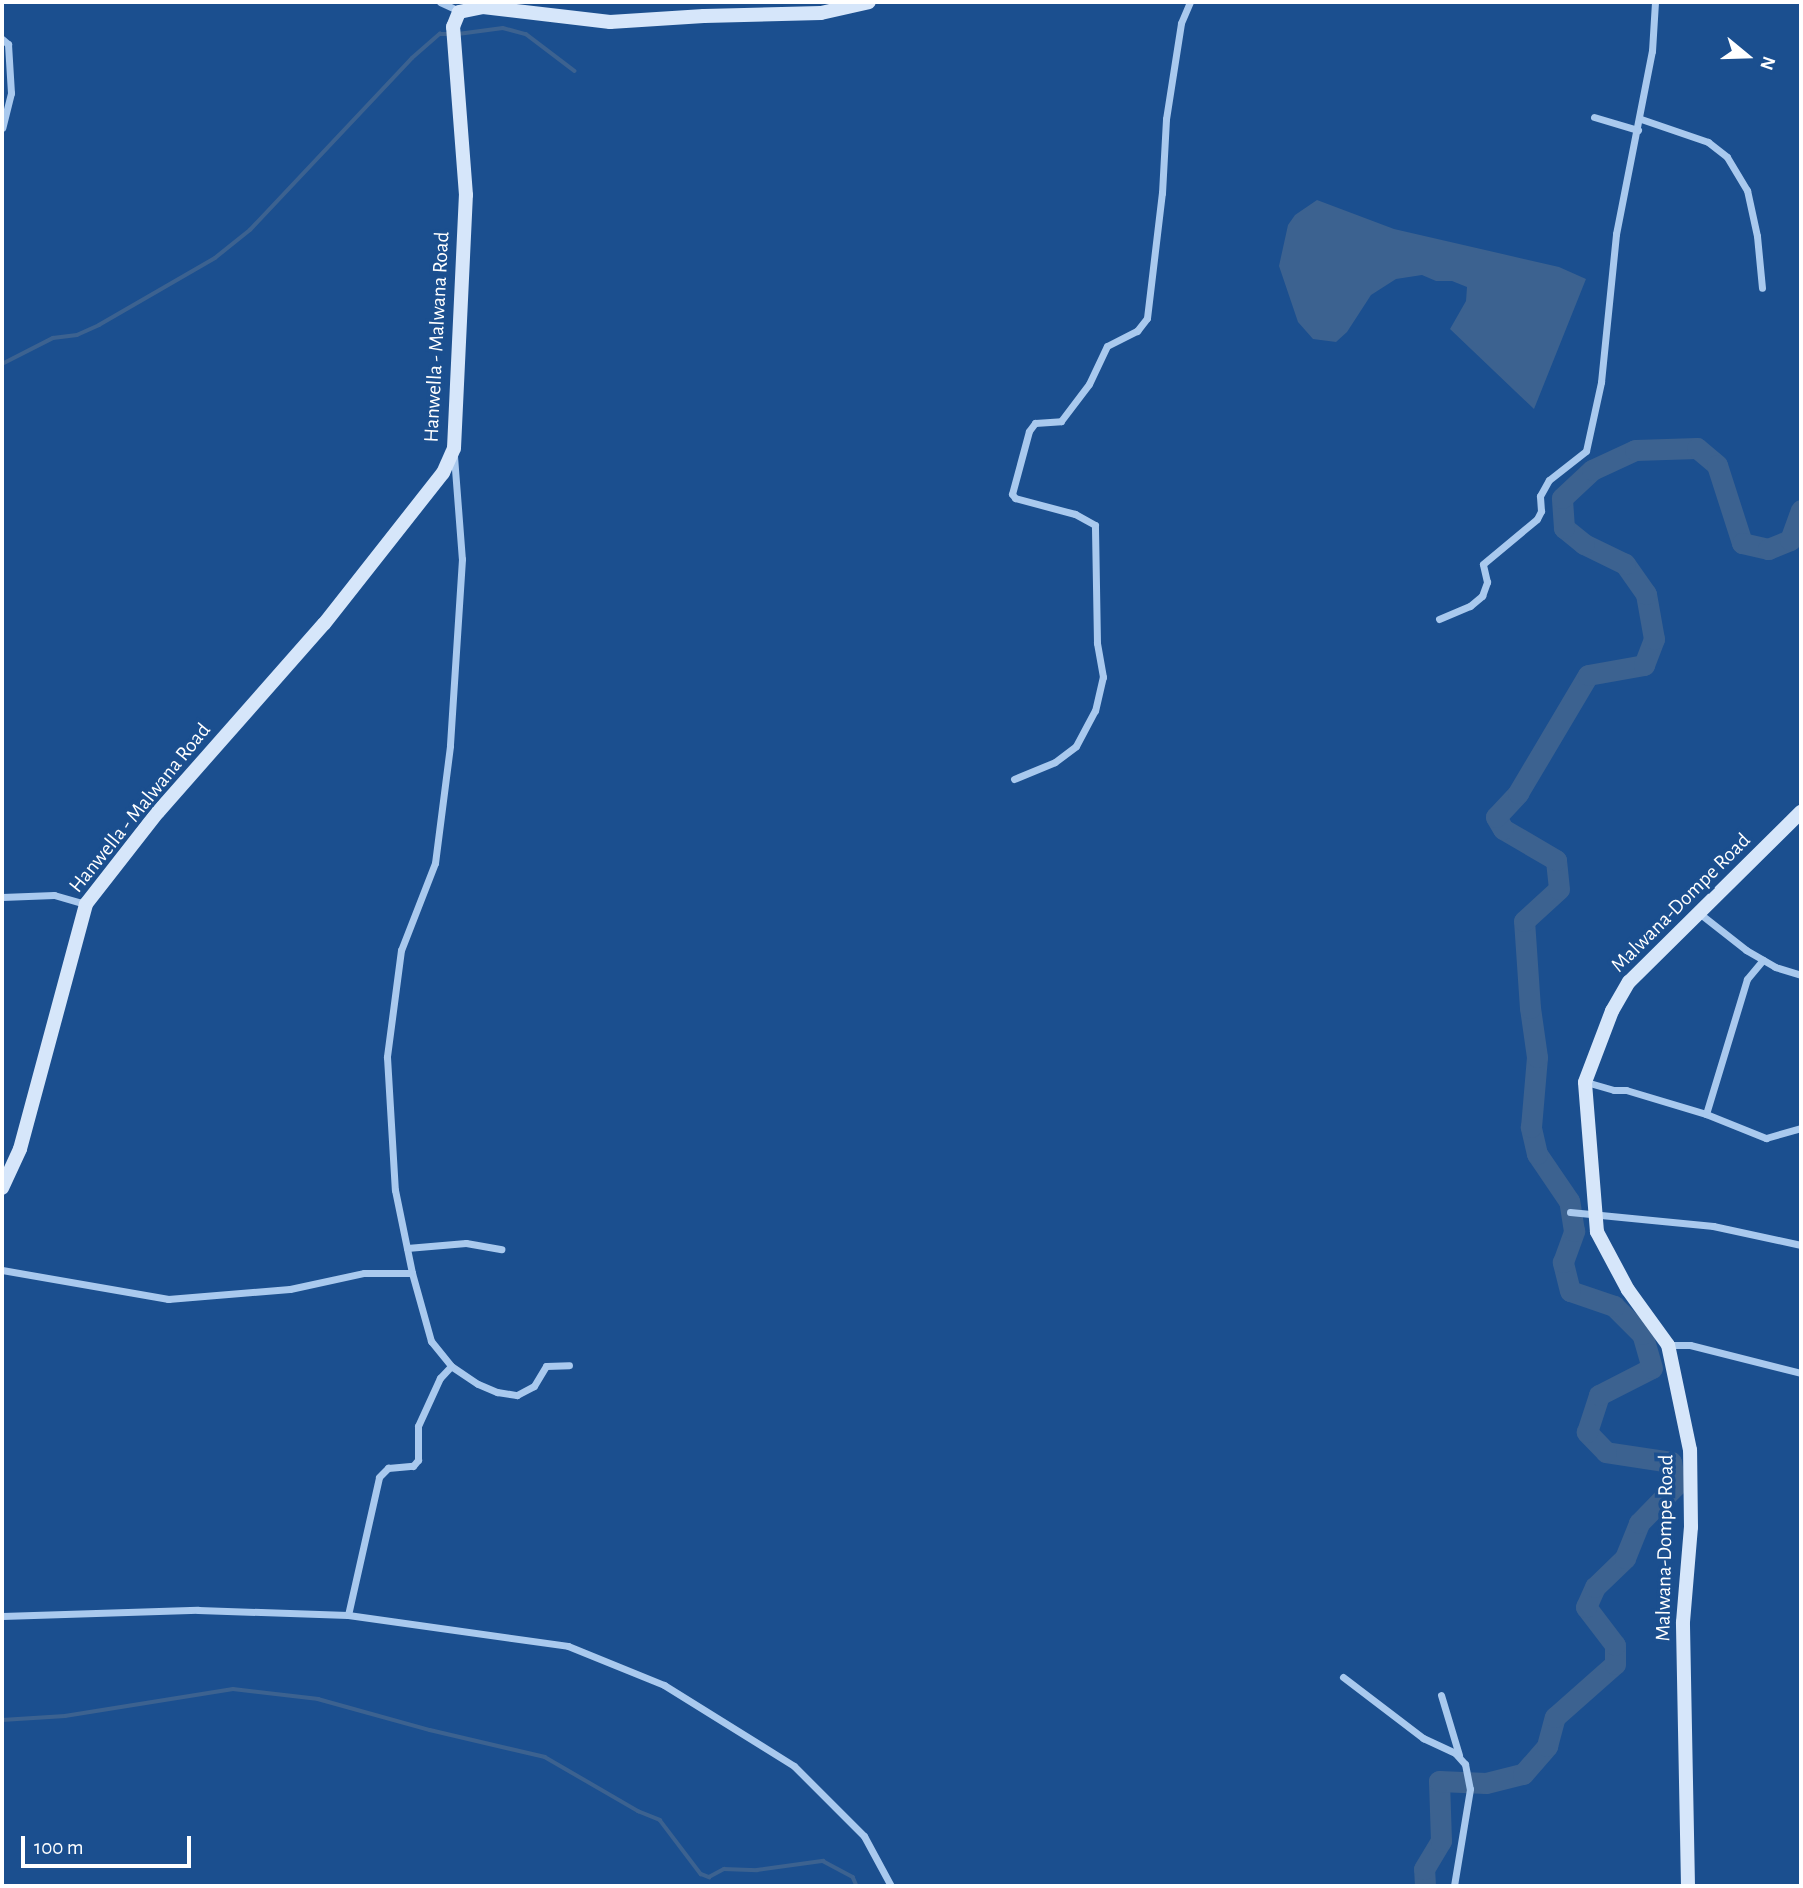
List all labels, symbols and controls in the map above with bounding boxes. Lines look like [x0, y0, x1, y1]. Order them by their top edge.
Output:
north arrow [1712, 21, 1782, 91]
text: N [1756, 54, 1778, 72]
street label: Hanwella - Malwana Road [419, 231, 455, 443]
street label: Hanwella - Malwana Road [64, 718, 216, 898]
street label: Malwana-Dompe Road [1606, 828, 1756, 978]
street label: Malwana-Dompe Road [1651, 1454, 1679, 1642]
scale bar [24, 1822, 194, 1866]
text: 100 m [34, 1837, 84, 1858]

